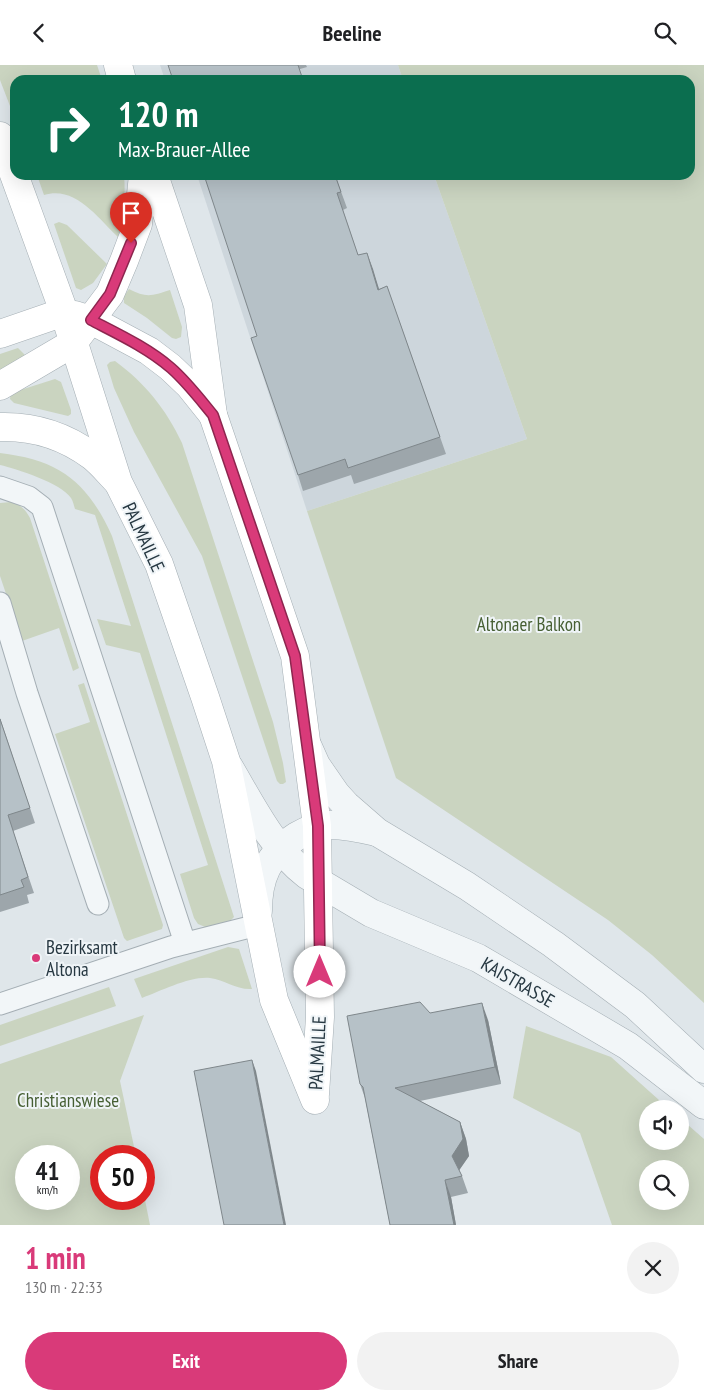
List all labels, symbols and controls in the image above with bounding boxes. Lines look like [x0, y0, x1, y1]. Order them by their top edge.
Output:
icon: back [25, 19, 53, 47]
text: Beeline [322, 19, 382, 47]
icon: search [651, 19, 679, 47]
text: 120 m [118, 91, 199, 137]
icon: right [35, 95, 100, 160]
text: Max-Brauer-Allee [118, 135, 250, 163]
pin [110, 192, 152, 243]
icon: arrive [117, 199, 145, 227]
street label: PALMAILLE [118, 498, 170, 576]
park label: Altonaer Balkon [477, 612, 581, 636]
place label: Bezirksamt Altona [46, 935, 119, 981]
position arrow [293, 945, 345, 997]
street label: KAISTRASSE [477, 951, 559, 1013]
marker: Bezirksamt Altona [30, 952, 42, 964]
street label: PALMAILLE [303, 1015, 331, 1091]
park label: Christianswiese [17, 1088, 119, 1112]
map controls [639, 1100, 689, 1210]
button: sound [639, 1100, 689, 1150]
speed limit sign: 50 [90, 1145, 155, 1210]
text: 41 [36, 1155, 59, 1187]
button: search [639, 1160, 689, 1210]
text: km/h [37, 1182, 58, 1197]
text: 1 min [25, 1238, 86, 1277]
button: close [627, 1242, 679, 1294]
text: 130 m · 22:33 [25, 1277, 103, 1297]
button: Exit [25, 1332, 347, 1390]
button: Share [357, 1332, 679, 1390]

